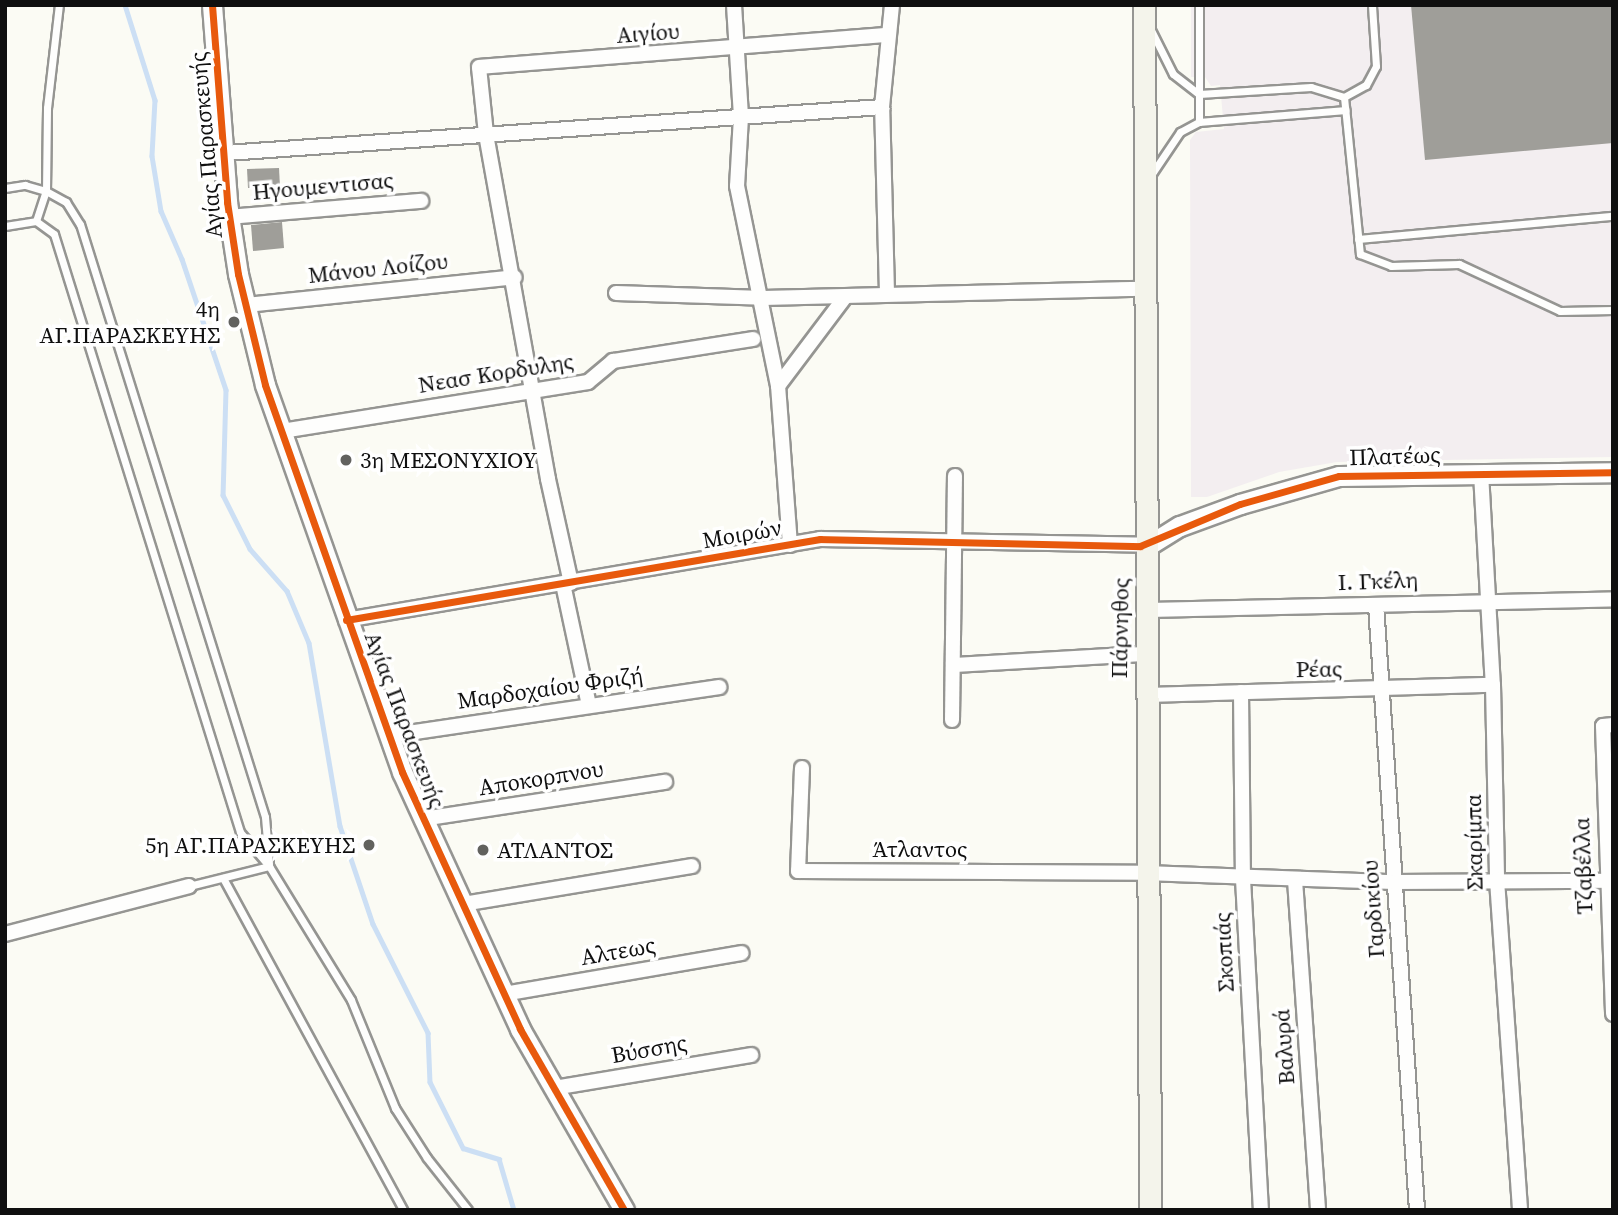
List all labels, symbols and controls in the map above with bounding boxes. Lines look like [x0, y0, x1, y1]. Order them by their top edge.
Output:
street label: Αιγίου [616, 17, 680, 49]
street label: Αγίας Παρασκευής [184, 51, 228, 239]
street label: Ηγουμεντισας [251, 166, 395, 206]
street label: Μάνου Λοίζου [307, 247, 449, 289]
place label: 4η ΑΓ.ΠΑΡΑΣΚΕΥΗΣ [40, 295, 220, 349]
marker: 4η ΑΓ.ΠΑΡΑΣΚΕΥΗΣ [226, 314, 242, 330]
street label: Νεασ Κορδυλης [416, 347, 576, 399]
street label: Πλατέως [1349, 441, 1441, 471]
place label: 3η ΜΕΣΟΝΥΧΙΟΥ [360, 446, 537, 474]
marker: 3η ΜΕΣΟΝΥΧΙΟΥ [338, 452, 354, 468]
street label: Μοιρών [700, 513, 784, 555]
street label: Ι. Γκέλη [1337, 566, 1419, 596]
street label: Πάρνηθος [1105, 577, 1135, 679]
street label: Αγίας Παρασκευής [359, 628, 451, 812]
street label: Ρέας [1295, 655, 1343, 683]
street label: Μαρδοχαίου Φριζή [455, 661, 645, 715]
street label: Αποκορπνου [477, 755, 605, 801]
street label: Σκαρίμπα [1459, 794, 1489, 890]
street label: Τζαβέλλα [1568, 817, 1598, 915]
place label: 5η ΑΓ.ΠΑΡΑΣΚΕΥΗΣ [145, 831, 355, 859]
street label: Άτλαντος [873, 835, 967, 863]
place label: ΑΤΛΑΝΤΟΣ [497, 836, 613, 864]
marker: 5η ΑΓ.ΠΑΡΑΣΚΕΥΗΣ [361, 837, 377, 853]
marker: ΑΤΛΑΝΤΟΣ [475, 842, 491, 858]
street label: Γαρδικίου [1356, 859, 1390, 959]
street label: Σκοπιάς [1208, 911, 1240, 993]
street label: Αλτεως [578, 931, 658, 971]
street label: Βαλυρά [1268, 1008, 1300, 1086]
street label: Βύσσης [609, 1029, 689, 1069]

